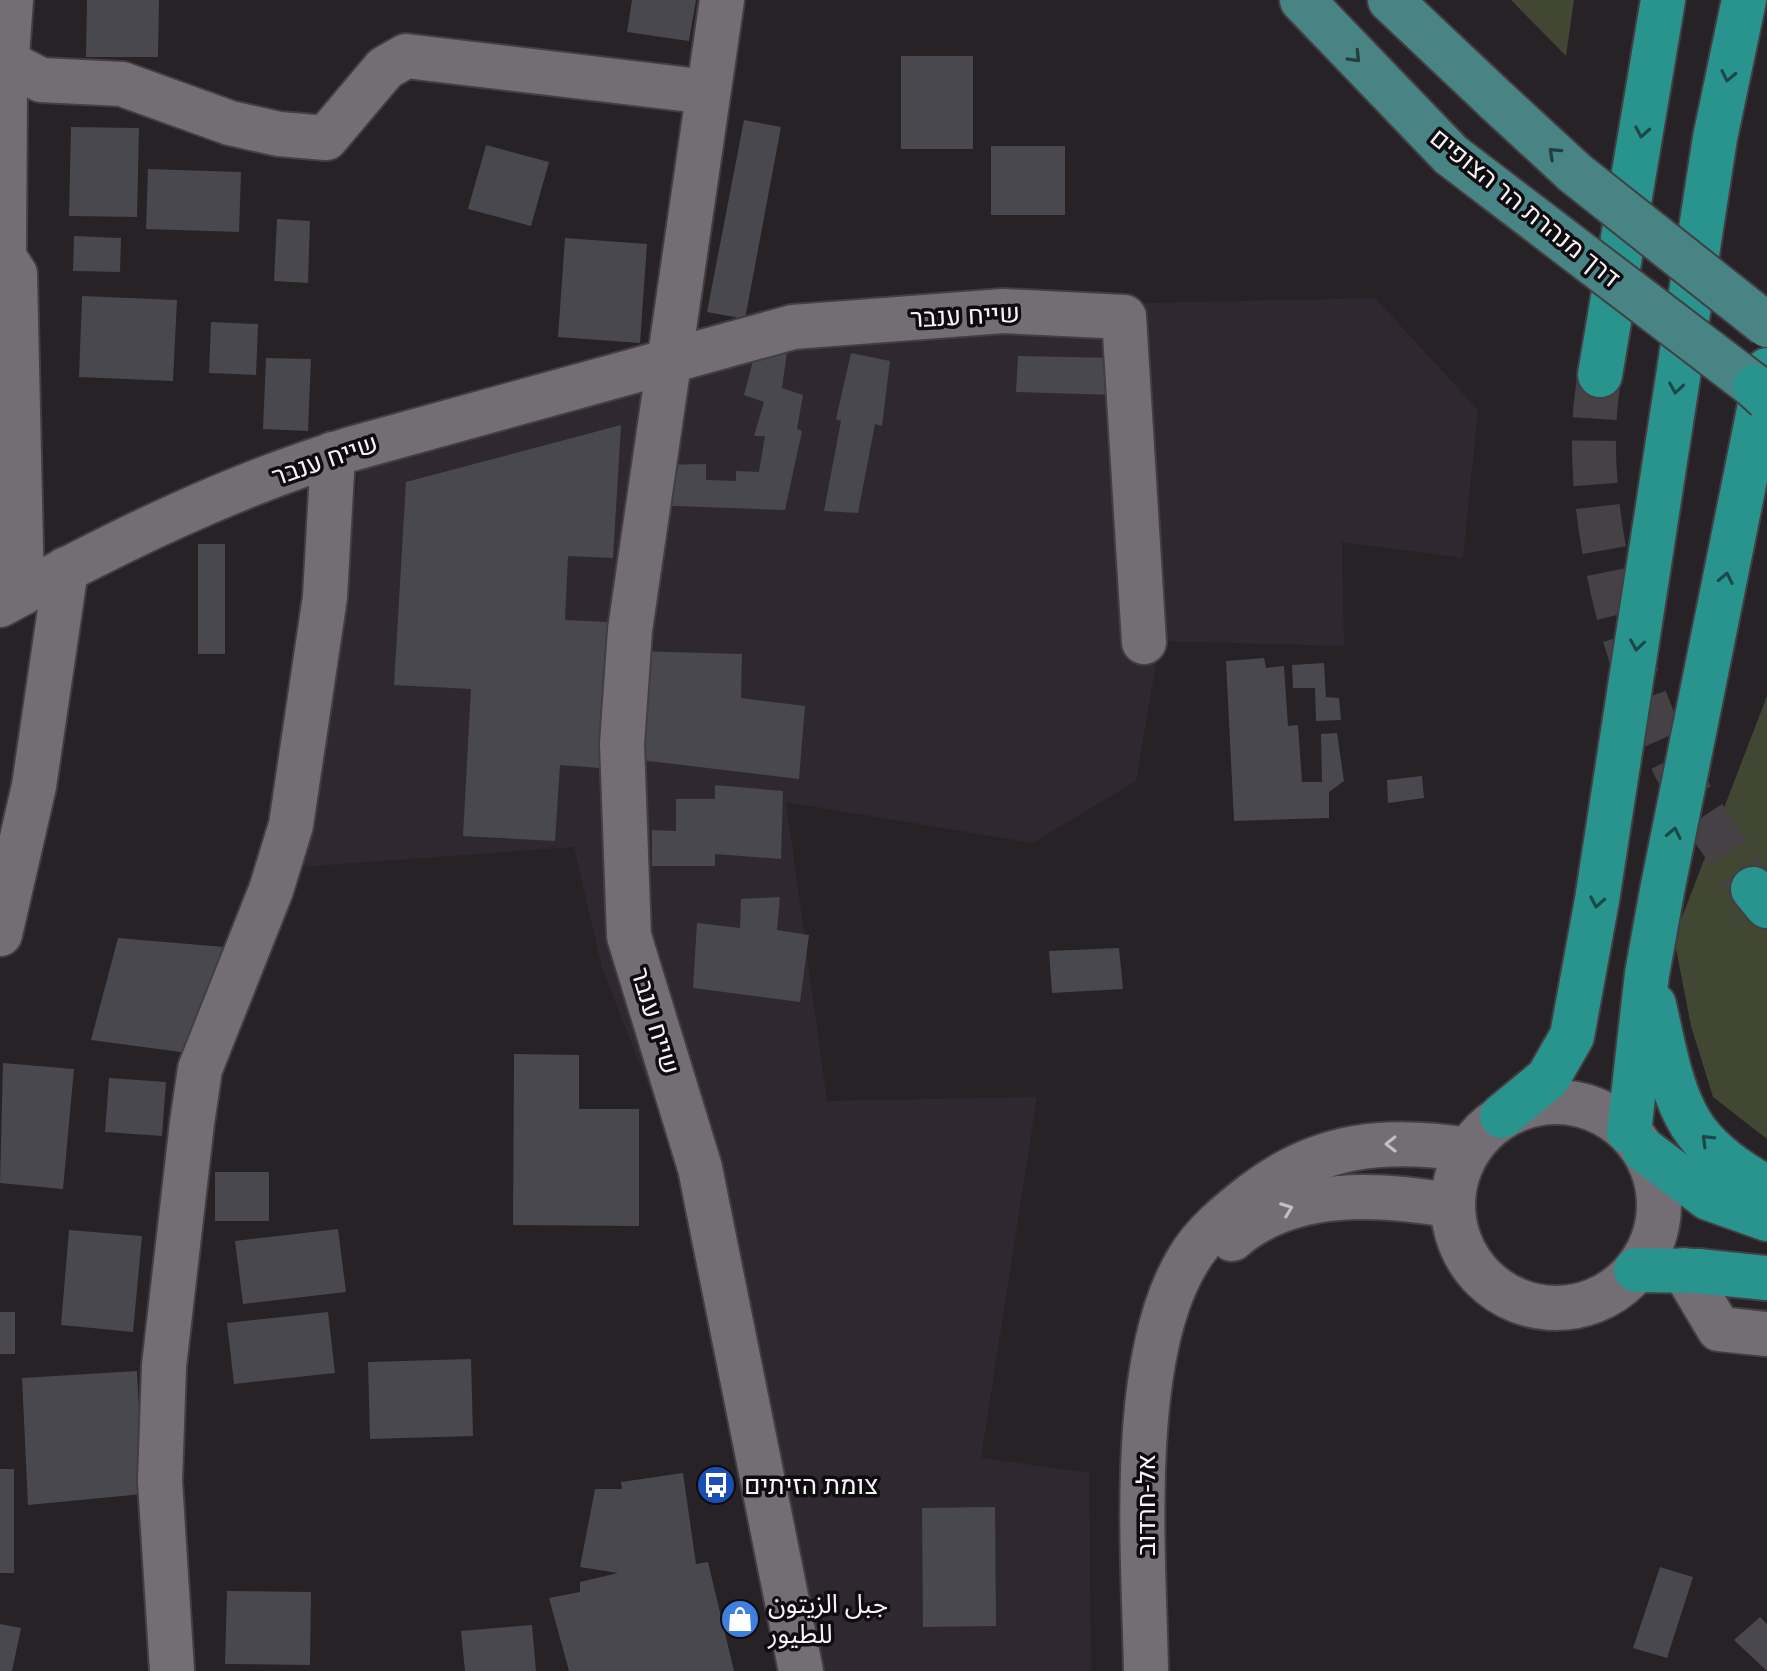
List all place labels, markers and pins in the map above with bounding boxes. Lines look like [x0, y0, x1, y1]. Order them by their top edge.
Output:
place label: צומת הזיתים [744, 1458, 878, 1513]
bus stop icon: צומת הזיתים [695, 1464, 737, 1506]
place label: جبل الزيتون للطيور [767, 1577, 888, 1662]
shop icon: جبل الزيتون للطيور [719, 1598, 761, 1640]

